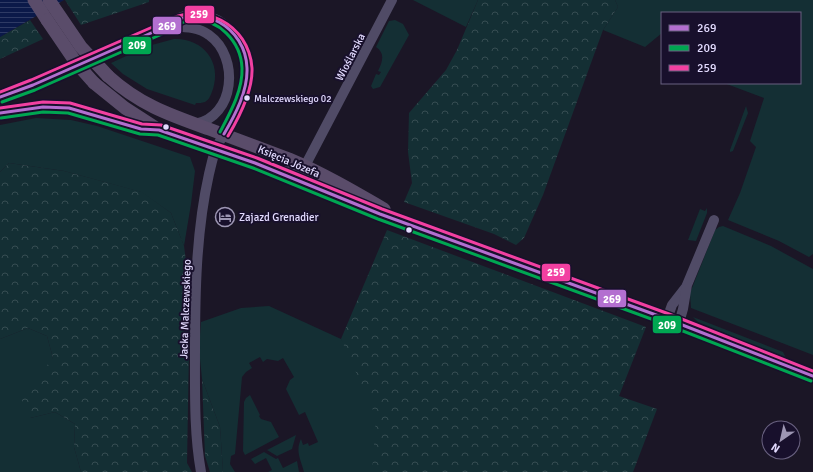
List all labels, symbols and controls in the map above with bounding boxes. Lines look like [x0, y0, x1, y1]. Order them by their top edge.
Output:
line badge: 259 [184, 5, 215, 24]
text: 259 [190, 8, 208, 21]
legend [661, 12, 801, 84]
line badge: 269 [152, 16, 182, 35]
text: 269 [158, 20, 176, 33]
text: 269 [697, 21, 716, 36]
street label: Wioślarska [333, 31, 368, 83]
line badge: 209 [122, 36, 152, 55]
text: 209 [128, 39, 146, 52]
text: 209 [697, 41, 716, 56]
text: 259 [697, 61, 716, 76]
marker: Malczewskiego 02 [242, 93, 252, 103]
place label: Malczewskiego 02 [254, 93, 332, 105]
unlabelled marker [161, 122, 171, 132]
street label: Księcia Józefa [256, 143, 322, 181]
hotel icon: Zajazd Grenadier [214, 206, 236, 228]
place label: Zajazd Grenadier [239, 211, 319, 224]
unlabelled marker [404, 225, 414, 235]
street label: Jacka Malczewskiego [177, 259, 194, 359]
line badge: 259 [541, 263, 571, 282]
text: 259 [547, 266, 565, 279]
line badge: 269 [597, 289, 627, 308]
text: 269 [603, 293, 621, 306]
line badge: 209 [652, 315, 682, 334]
text: 209 [658, 319, 676, 332]
north arrow [761, 420, 801, 460]
text: N [769, 440, 782, 455]

